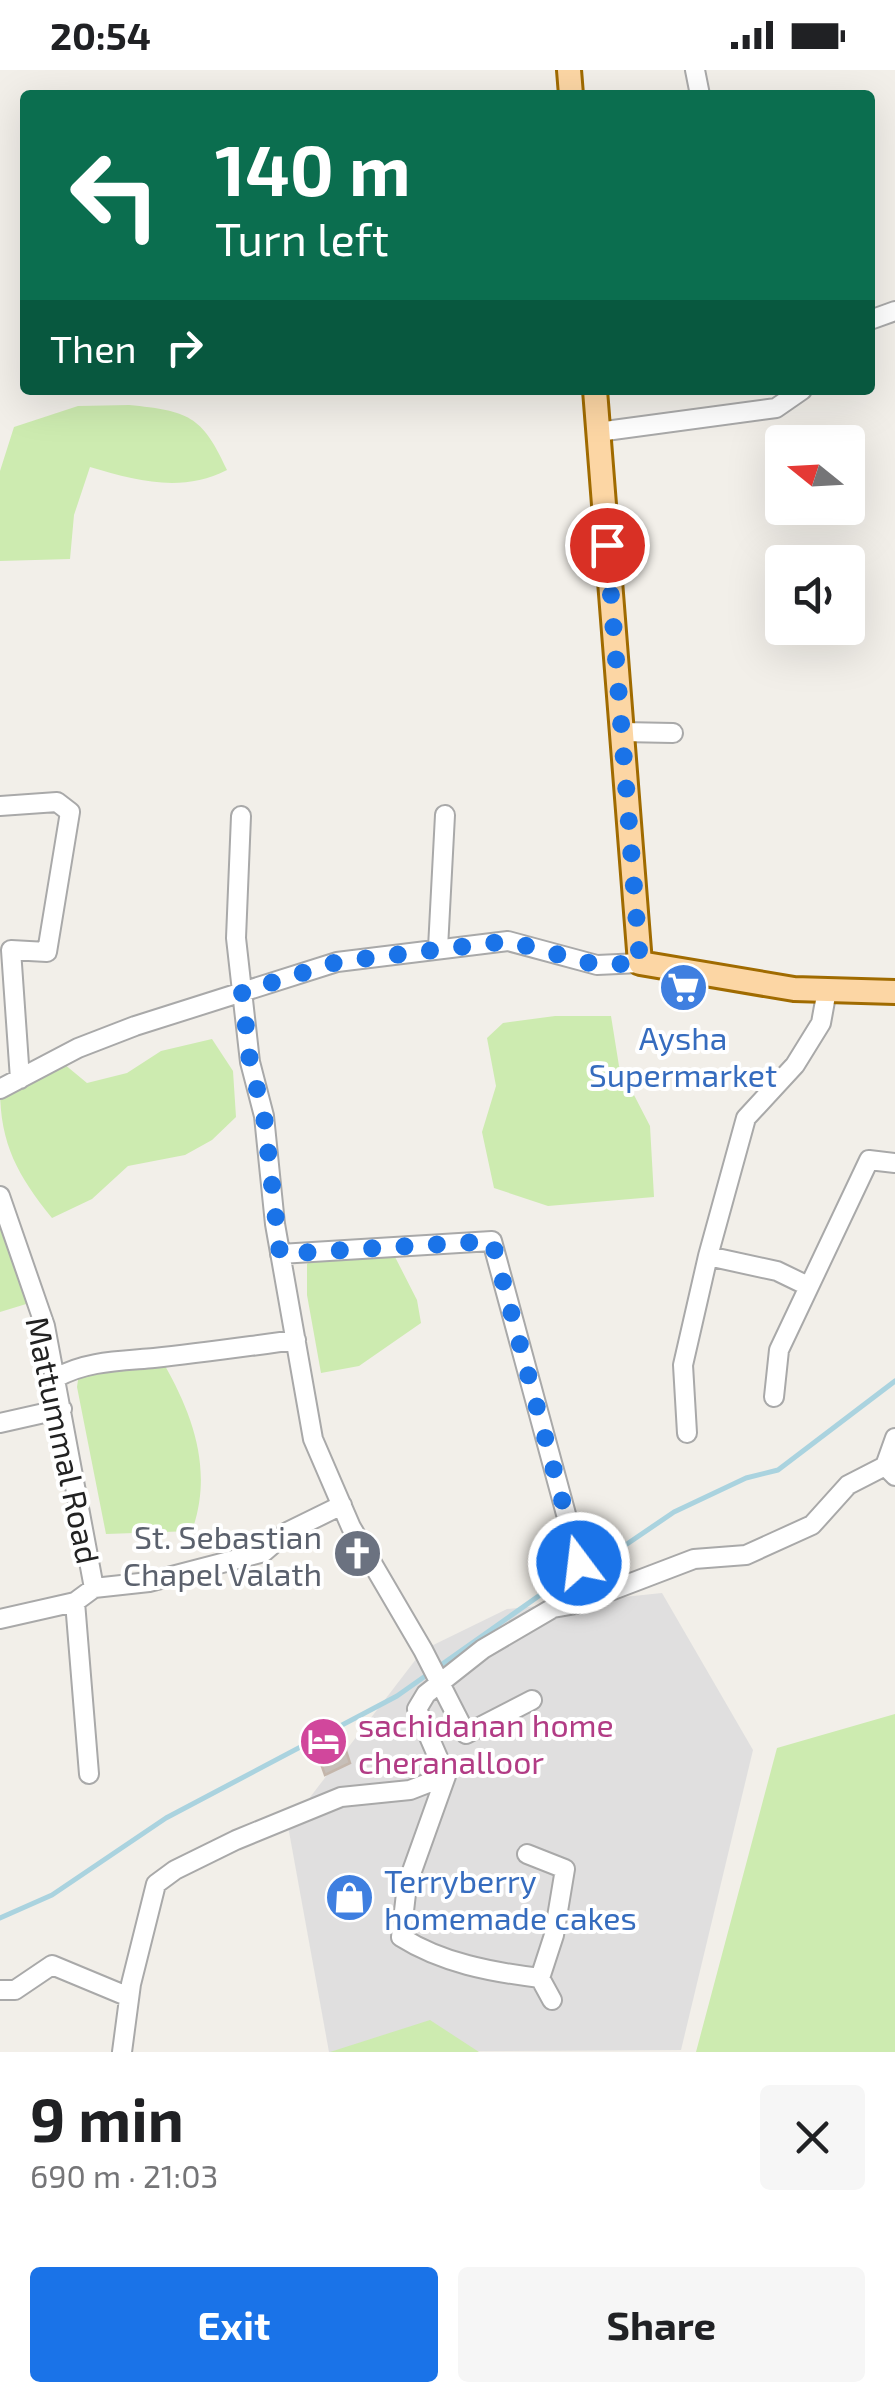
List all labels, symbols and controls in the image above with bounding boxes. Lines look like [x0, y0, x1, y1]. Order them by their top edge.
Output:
text: 20:54 [50, 12, 151, 58]
text: 140 m [215, 126, 411, 210]
icon: left [50, 130, 180, 260]
text: Turn left [215, 211, 389, 265]
icon: right [157, 320, 212, 375]
text: Then [50, 325, 137, 371]
north arrow [765, 425, 865, 525]
map controls [765, 425, 865, 645]
pin [565, 503, 650, 588]
icon: arrive [580, 518, 635, 573]
button: sound [765, 545, 865, 645]
supermarket icon: Aysha Supermarket [657, 961, 709, 1013]
place label: Aysha Supermarket [589, 1018, 777, 1093]
street label: Mattummal Road [19, 1313, 109, 1567]
position arrow [527, 1511, 631, 1615]
place label: St. Sebastian Chapel Valath [123, 1517, 322, 1592]
church icon: St. Sebastian Chapel Valath [331, 1528, 383, 1580]
place label: sachidanan home cheranalloor [358, 1705, 614, 1780]
hotel icon: sachidanan home cheranalloor [297, 1716, 349, 1768]
place label: Terryberry homemade cakes [384, 1861, 637, 1936]
shop icon: Terryberry homemade cakes [323, 1872, 375, 1924]
text: 9 min [30, 2082, 184, 2154]
button: close [760, 2085, 865, 2190]
text: 690 m · 21:03 [30, 2156, 218, 2194]
button: Exit [30, 2267, 438, 2382]
button: Share [458, 2267, 865, 2382]

